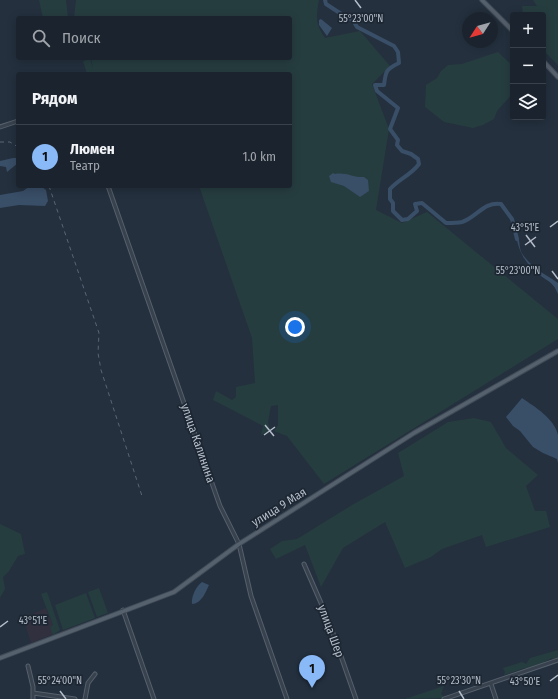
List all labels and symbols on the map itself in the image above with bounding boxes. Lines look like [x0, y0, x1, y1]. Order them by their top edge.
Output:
north arrow [462, 12, 498, 48]
text: 55°23'00"N [339, 13, 383, 25]
text: 43°51'E [511, 222, 540, 234]
text: 55°23'00"N [496, 265, 540, 277]
your location [285, 317, 305, 337]
street label: улица Калинина [178, 402, 218, 485]
street label: улица 9 Мая [249, 485, 309, 529]
street label: улица Шер [315, 603, 347, 659]
text: 43°51'E [19, 615, 48, 627]
pin: 1 [299, 655, 325, 688]
text: 55°24'00"N [38, 675, 82, 687]
text: 55°23'30"N [437, 675, 481, 687]
text: 43°50'E [510, 676, 540, 688]

